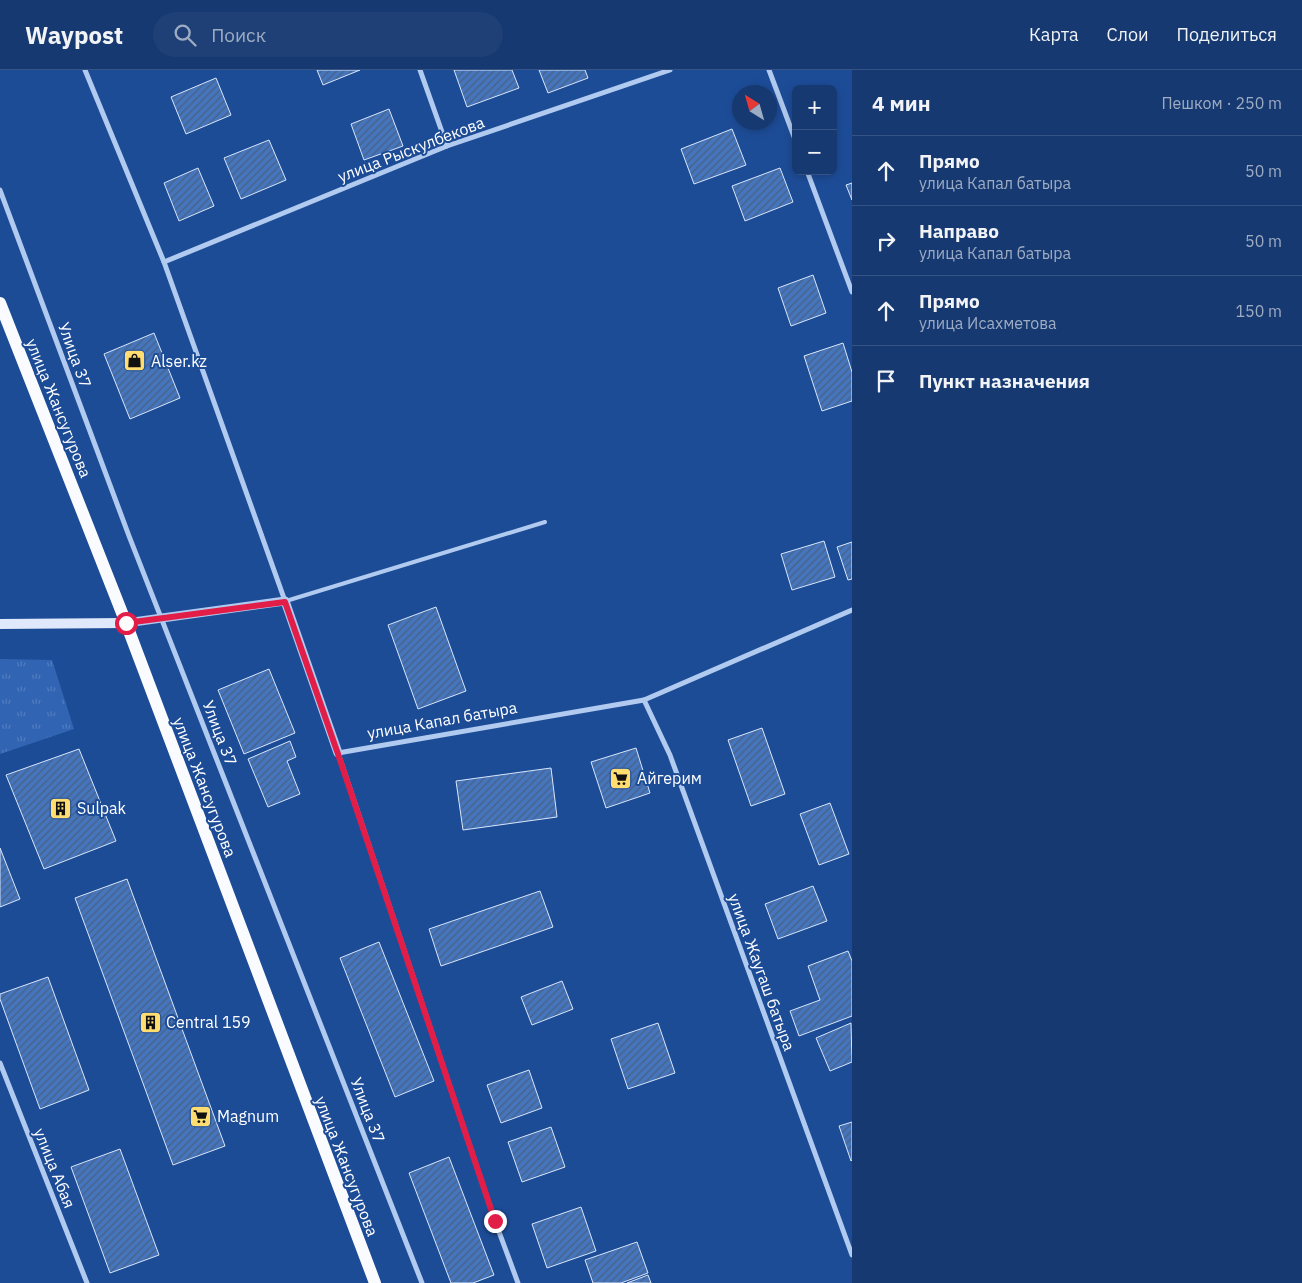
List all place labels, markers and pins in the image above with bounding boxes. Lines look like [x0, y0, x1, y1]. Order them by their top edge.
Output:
shop icon: Alser.kz [123, 349, 147, 373]
place label: Alser.kz [151, 351, 207, 371]
supermarket icon: Айгерим [609, 766, 633, 790]
place label: Айгерим [637, 768, 702, 788]
building icon: Sulpak [49, 796, 73, 820]
place label: Sulpak [77, 798, 127, 818]
building icon: Central 159 [138, 1010, 162, 1034]
place label: Central 159 [166, 1012, 251, 1032]
supermarket icon: Magnum [189, 1104, 213, 1128]
place label: Magnum [217, 1106, 279, 1126]

